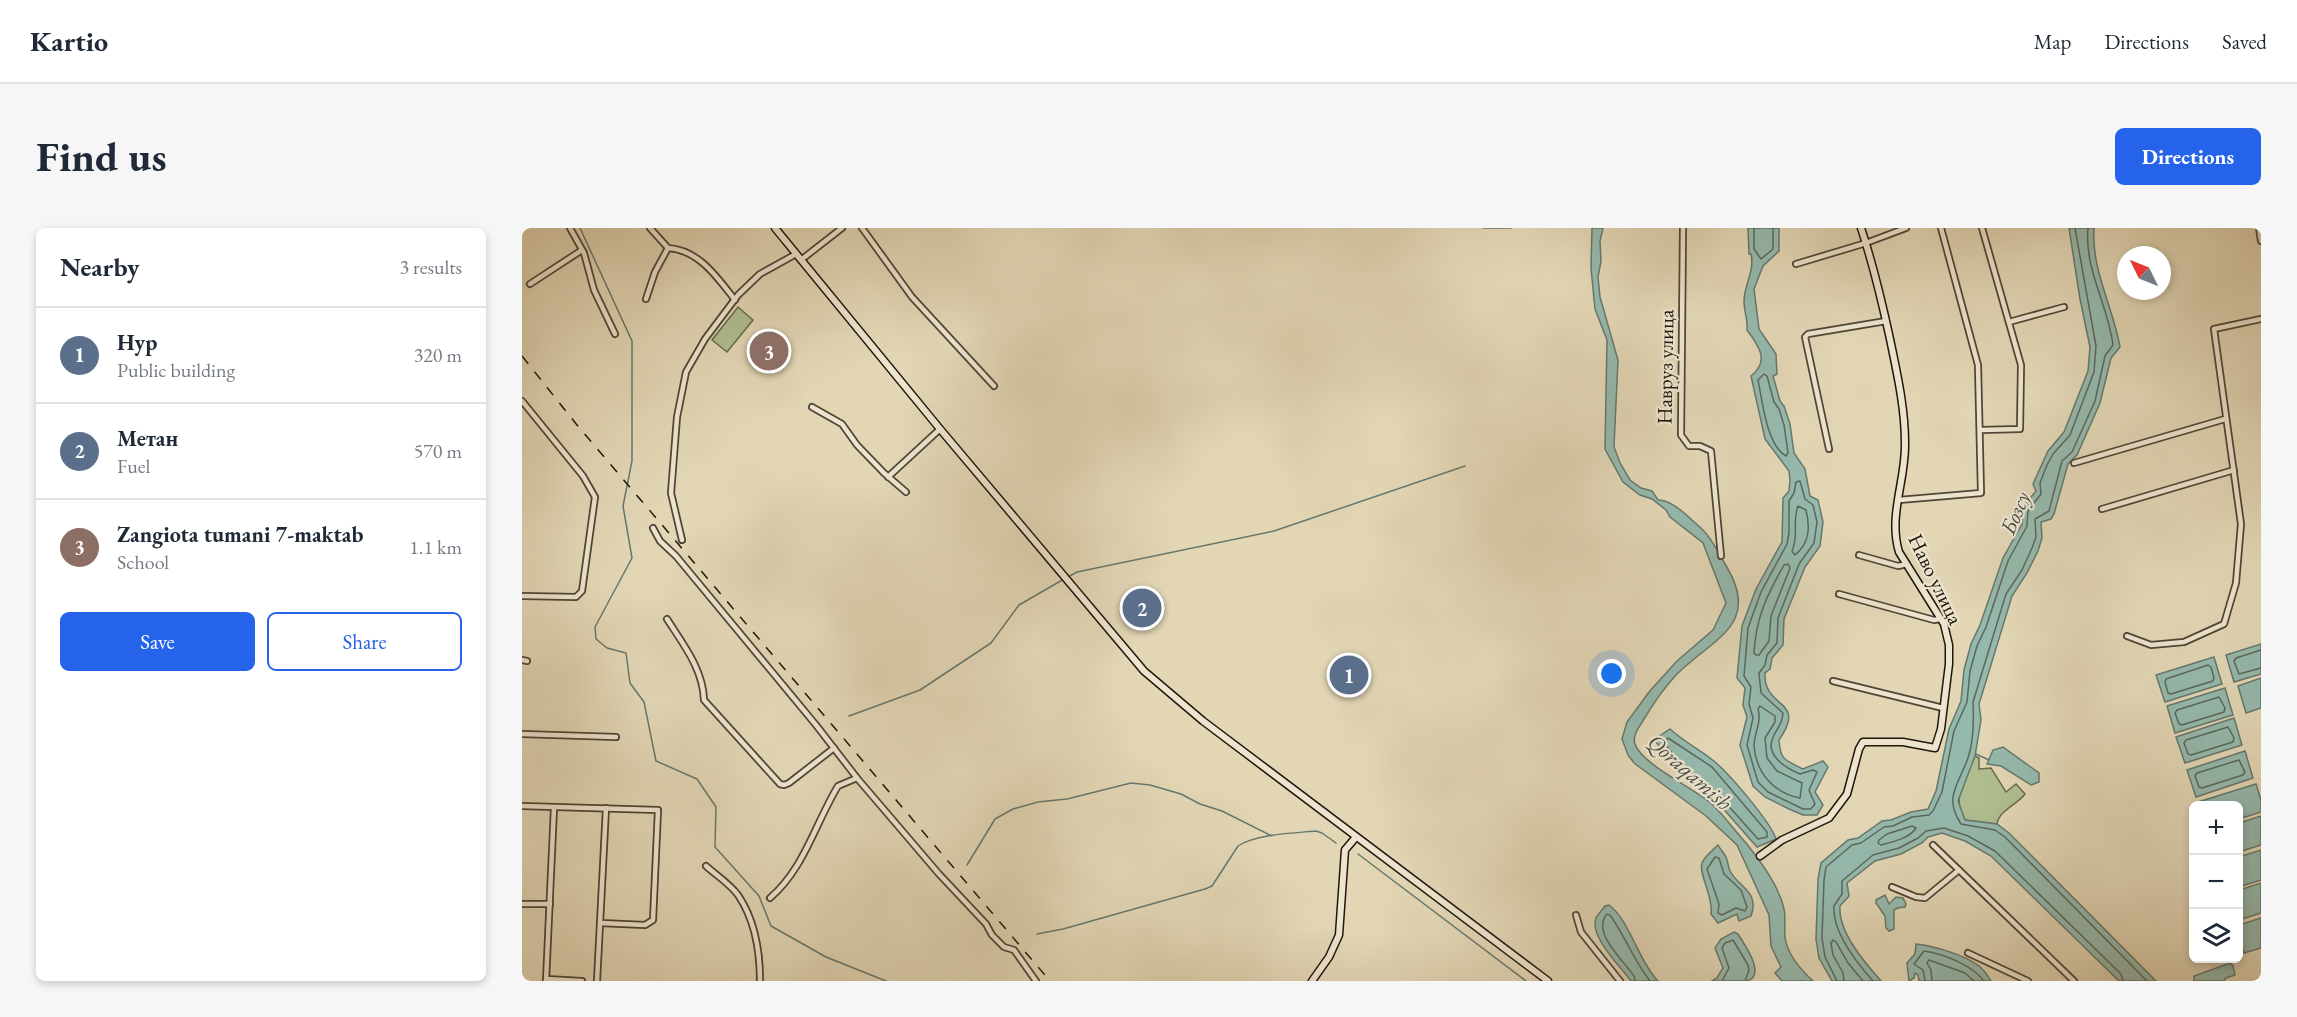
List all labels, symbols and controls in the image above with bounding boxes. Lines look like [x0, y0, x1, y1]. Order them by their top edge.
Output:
text: Kartio [30, 23, 108, 59]
text: Map [2034, 28, 2071, 55]
text: Directions [2104, 28, 2189, 55]
text: Saved [2222, 28, 2267, 55]
button: Directions [2115, 128, 2261, 185]
text: Find us [36, 129, 167, 184]
north arrow [2117, 246, 2171, 300]
text: Nearby [60, 250, 140, 284]
text: 3 results [399, 254, 462, 280]
street label: Навруз улица [1651, 309, 1680, 425]
text: Нур [117, 328, 157, 357]
pin: 3 [750, 328, 788, 374]
text: 1 [74, 342, 85, 368]
text: 320 m [414, 342, 462, 368]
text: Public building [117, 357, 235, 383]
text: Метан [117, 424, 178, 453]
text: 2 [74, 438, 85, 464]
text: 570 m [414, 438, 462, 464]
text: Fuel [117, 453, 150, 479]
water label: Бозсу [1993, 487, 2037, 540]
text: Zangiota tumani 7-maktab [117, 520, 363, 549]
street label: Наво улица [1902, 529, 1970, 629]
text: 3 [74, 534, 85, 560]
text: 1.1 km [409, 534, 462, 560]
text: School [117, 549, 169, 575]
pin: 2 [1122, 586, 1162, 631]
button: Save [60, 612, 255, 671]
button: Share [267, 612, 462, 671]
pin: 1 [1330, 652, 1368, 698]
your location [1597, 659, 1626, 688]
water label: Qoraqamish [1642, 727, 1739, 817]
map controls [2189, 801, 2243, 963]
button: + [2189, 801, 2243, 855]
button: − [2189, 855, 2243, 909]
button: layers [2189, 909, 2243, 963]

